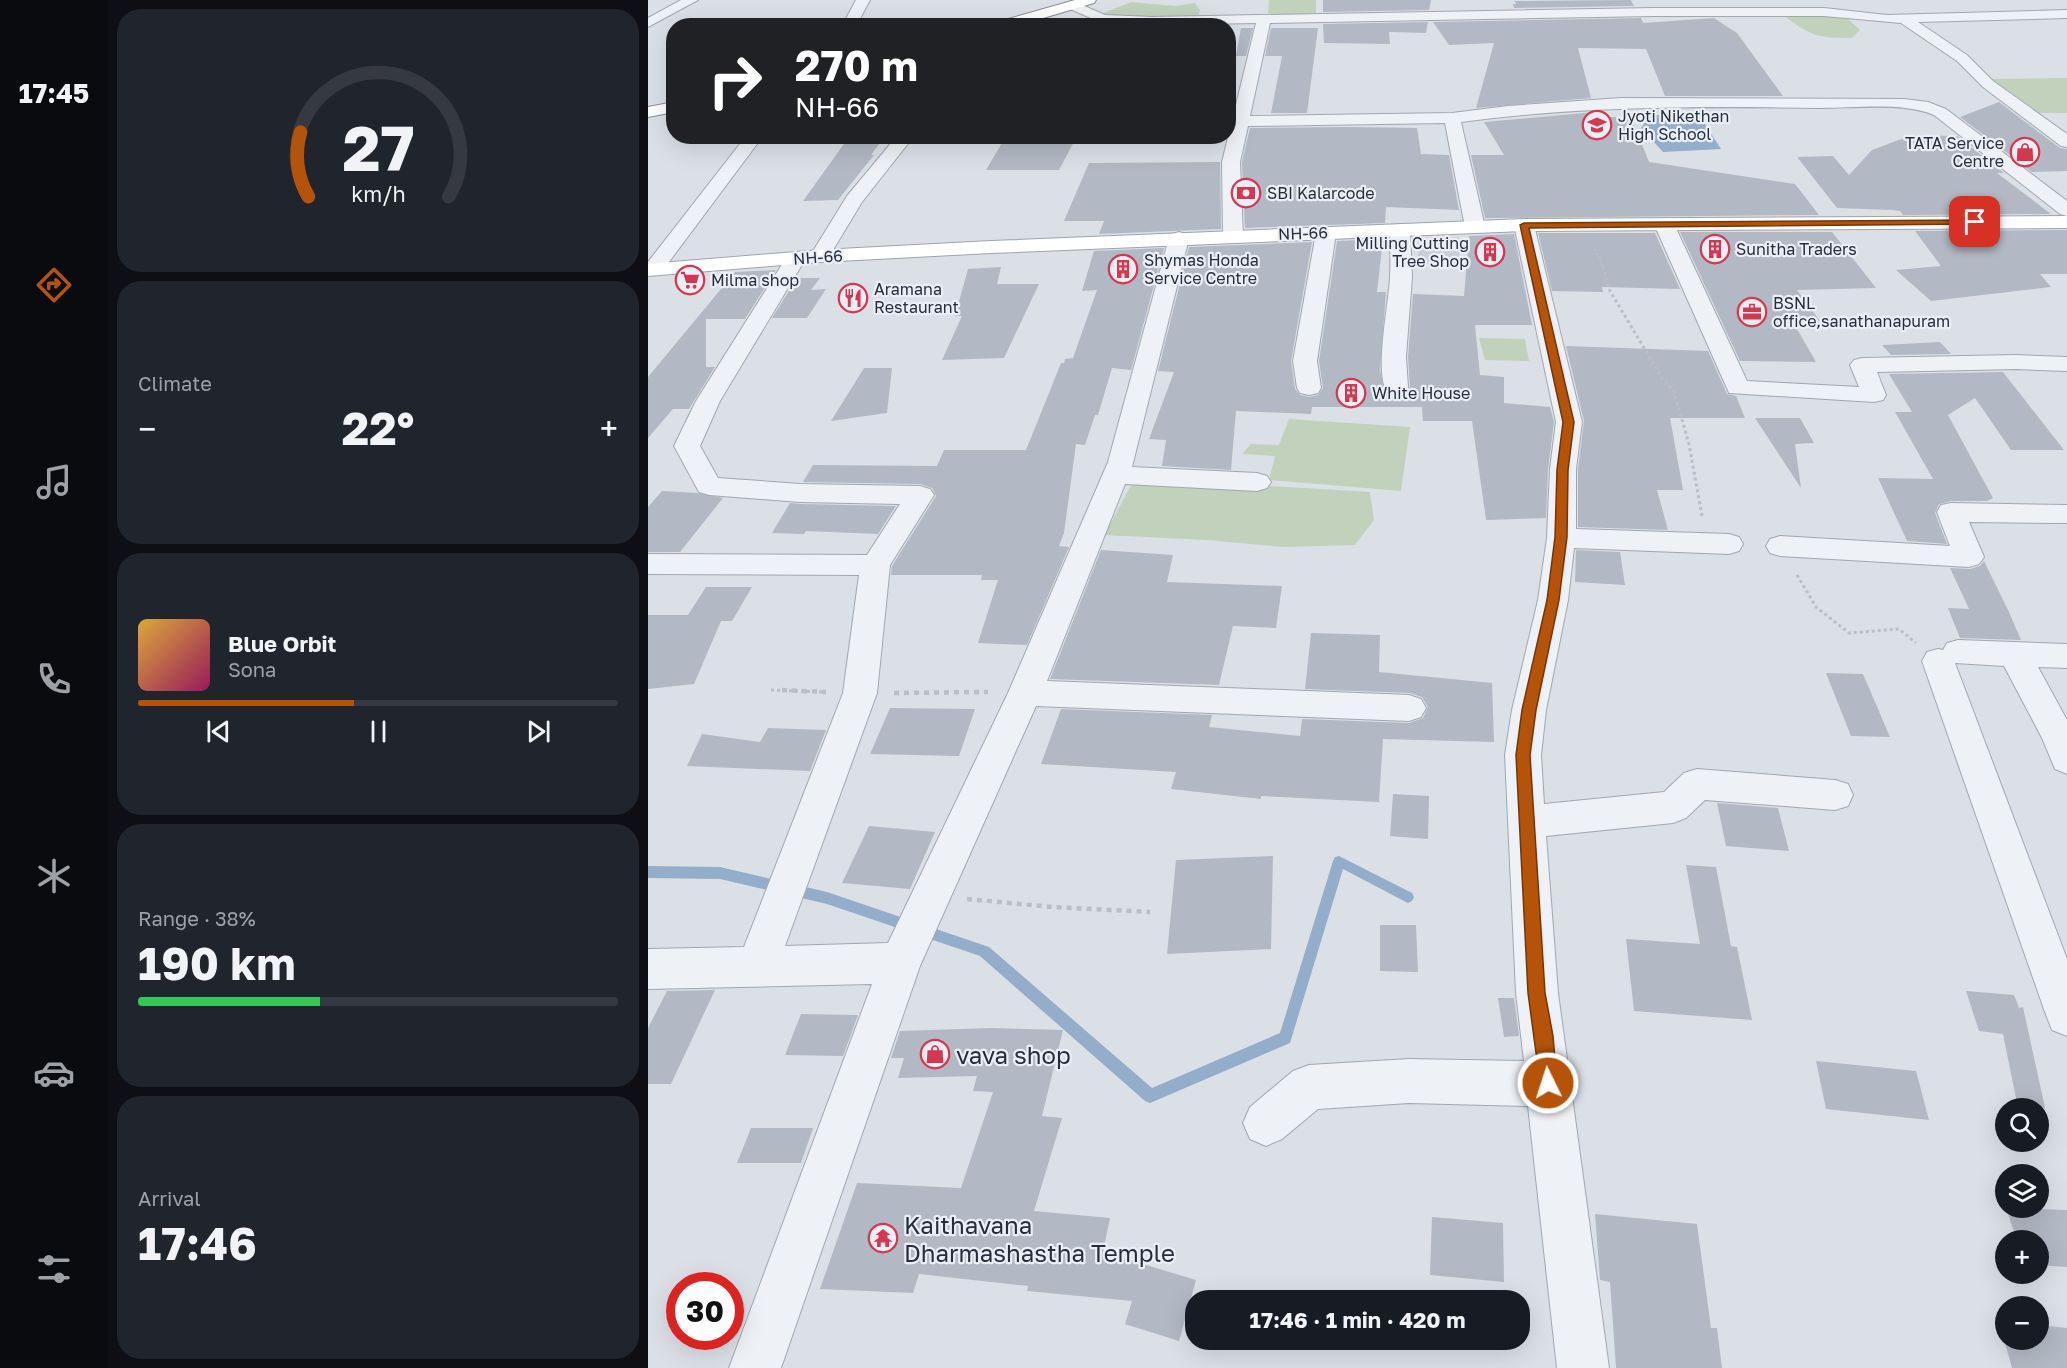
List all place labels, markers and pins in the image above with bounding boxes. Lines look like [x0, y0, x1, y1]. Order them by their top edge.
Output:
place label: Jyoti Nikethan High School [1618, 106, 1729, 144]
school or university icon: Jyoti Nikethan High School [1581, 109, 1613, 141]
place label: TATA Service Centre [1905, 133, 2004, 171]
shop icon: TATA Service Centre [2009, 136, 2041, 168]
bank icon: SBI Kalarcode [1230, 177, 1262, 209]
place label: SBI Kalarcode [1267, 183, 1375, 203]
pin [1949, 196, 2000, 247]
place label: Milling Cutting Tree Shop [1356, 233, 1469, 271]
building icon: Sunitha Traders [1699, 233, 1731, 265]
building icon: Milling Cutting Tree Shop [1474, 236, 1506, 268]
place label: Sunitha Traders [1736, 239, 1857, 259]
place label: Shymas Honda Service Centre [1144, 250, 1259, 288]
building icon: Shymas Honda Service Centre [1107, 253, 1139, 285]
supermarket icon: Milma shop [674, 264, 706, 296]
place label: Milma shop [711, 270, 799, 290]
place label: Aramana Restaurant [874, 279, 959, 317]
restaurant icon: Aramana Restaurant [837, 282, 869, 314]
place label: BSNL office,sanathanapuram [1773, 293, 1950, 331]
office icon: BSNL office,sanathanapuram [1736, 296, 1768, 328]
building icon: White House [1335, 377, 1367, 409]
place label: White House [1372, 383, 1470, 403]
shop icon: vava shop [919, 1038, 951, 1070]
place label: vava shop [956, 1040, 1071, 1069]
place label: Kaithavana Dharmashastha Temple [904, 1210, 1175, 1267]
temple icon: Kaithavana Dharmashastha Temple [867, 1222, 899, 1254]

